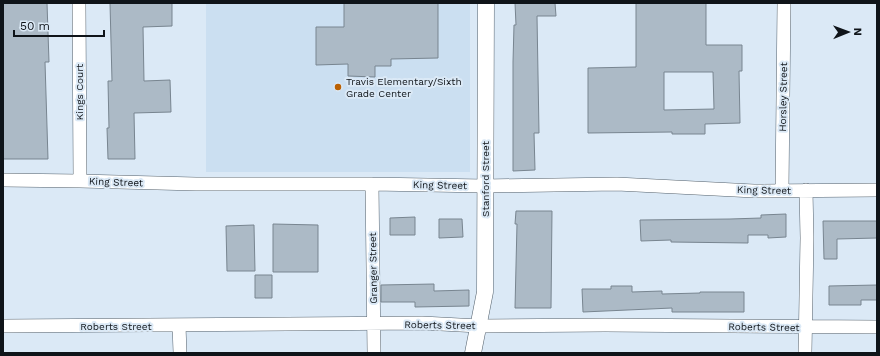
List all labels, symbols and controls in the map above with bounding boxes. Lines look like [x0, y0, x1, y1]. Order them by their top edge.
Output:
scale bar [14, 12, 104, 38]
north arrow [828, 12, 868, 52]
text: 50 m [20, 19, 50, 33]
text: N [851, 28, 864, 36]
street label: Horsley Street [777, 61, 789, 132]
street label: Kings Court [74, 63, 85, 120]
place label: Travis Elementary/Sixth Grade Center [346, 76, 462, 99]
marker: Travis Elementary/Sixth Grade Center [333, 82, 343, 92]
street label: Stanford Street [480, 140, 491, 217]
street label: King Street [89, 176, 144, 188]
street label: King Street [413, 179, 468, 191]
street label: King Street [737, 184, 792, 196]
street label: Granger Street [367, 231, 379, 304]
street label: Roberts Street [404, 319, 477, 331]
street label: Roberts Street [80, 321, 152, 332]
street label: Roberts Street [728, 321, 801, 333]

